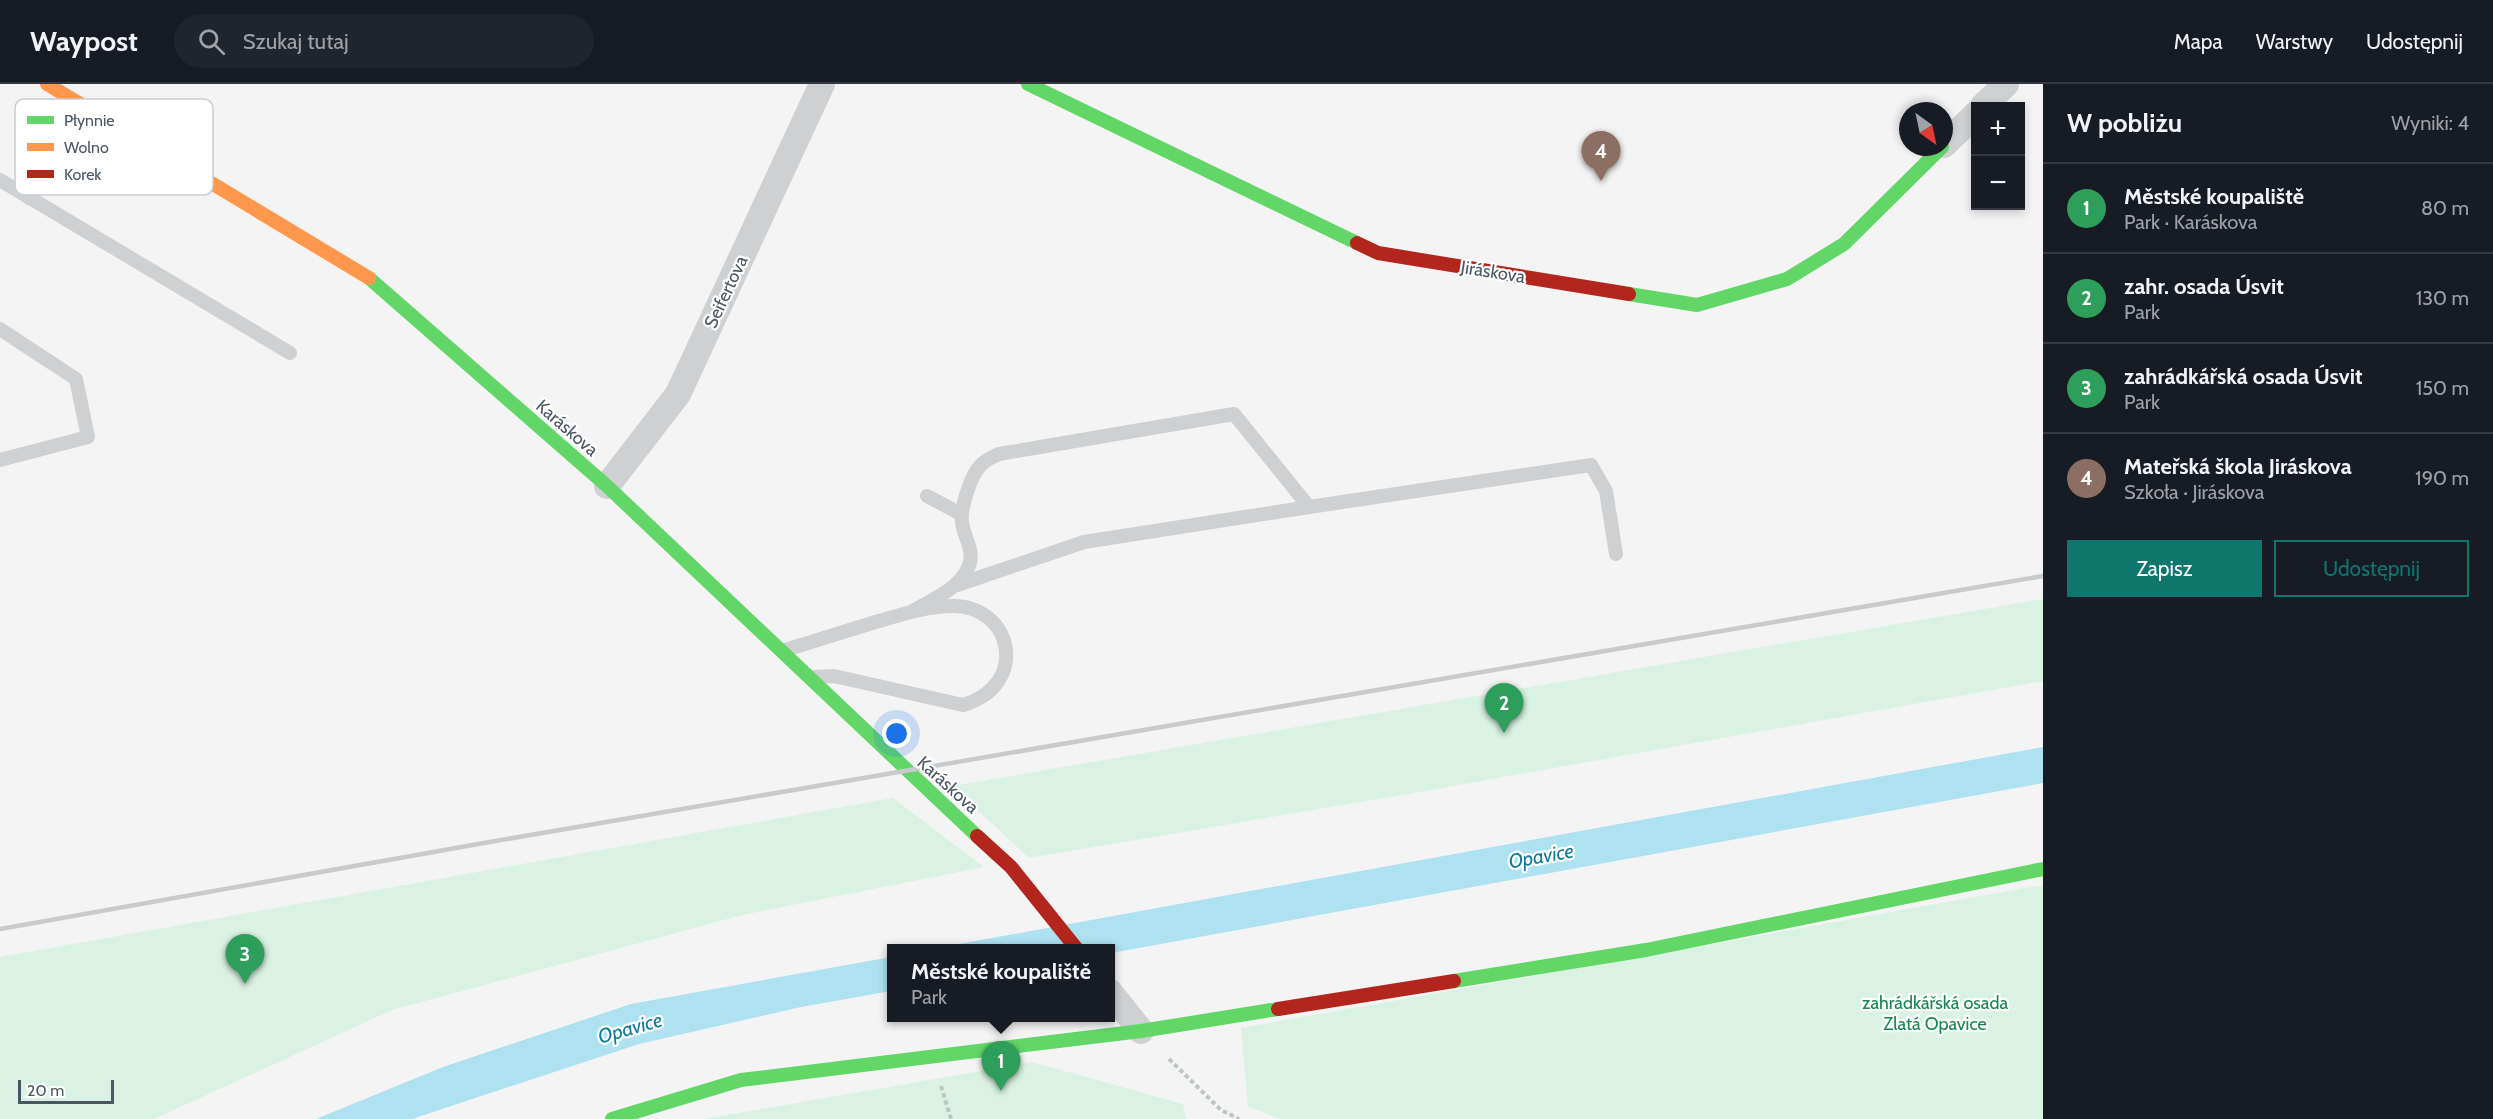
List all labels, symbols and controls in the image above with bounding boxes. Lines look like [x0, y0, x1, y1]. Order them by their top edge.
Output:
search box [174, 14, 594, 68]
text: Waypost [30, 24, 138, 58]
icon: search [195, 25, 228, 58]
text: Szukaj tutaj [243, 28, 349, 55]
text: Mapa [2174, 29, 2223, 54]
text: Warstwy [2256, 29, 2333, 54]
text: Udostępnij [2366, 29, 2463, 54]
legend [15, 99, 213, 195]
north arrow [1899, 102, 1953, 156]
map controls [1971, 102, 2025, 210]
button: + [1971, 102, 2025, 156]
text: W pobliżu [2067, 107, 2182, 139]
text: Płynnie [64, 111, 114, 130]
text: Wyniki: 4 [2391, 111, 2469, 135]
pin: 4 [1582, 132, 1620, 181]
text: Wolno [64, 138, 109, 157]
button: − [1971, 156, 2025, 210]
text: Korek [64, 165, 102, 184]
text: Městské koupaliště [2124, 183, 2304, 210]
text: 1 [2083, 196, 2090, 220]
text: 80 m [2421, 196, 2469, 220]
text: Park · Karáskova [2124, 210, 2257, 234]
street label: Seifertova [700, 252, 752, 332]
street label: Jiráskova [1458, 256, 1527, 288]
text: zahr. osada Úsvit [2124, 273, 2284, 300]
text: 2 [2081, 286, 2092, 310]
text: 130 m [2416, 286, 2469, 310]
text: Park [2124, 300, 2160, 324]
text: zahrádkářská osada Úsvit [2124, 363, 2362, 390]
text: 3 [2081, 376, 2092, 400]
text: 150 m [2416, 376, 2469, 400]
text: Park [2124, 390, 2160, 414]
street label: Karáskova [531, 395, 603, 461]
text: Mateřská škola Jiráskova [2124, 453, 2352, 480]
text: 4 [2080, 466, 2093, 490]
text: 190 m [2415, 466, 2469, 490]
text: Szkoła · Jiráskova [2124, 480, 2264, 504]
button: Zapisz [2067, 540, 2262, 597]
button: Udostępnij [2274, 540, 2469, 597]
pin: 2 [1484, 684, 1524, 733]
your location [882, 719, 911, 748]
street label: Karáskova [913, 752, 984, 819]
water label: Opavice [1507, 838, 1575, 874]
pin: 3 [226, 934, 264, 984]
popup [887, 944, 1115, 1022]
text: Městské koupaliště [911, 958, 1091, 985]
text: Park [911, 985, 947, 1009]
park label: zahrádkářská osada Zlatá Opavice [1862, 992, 2008, 1035]
water label: Opavice [595, 1007, 665, 1049]
pin: 1 [982, 1042, 1020, 1091]
scale bar [18, 1077, 114, 1104]
text: 20 m [27, 1081, 64, 1100]

